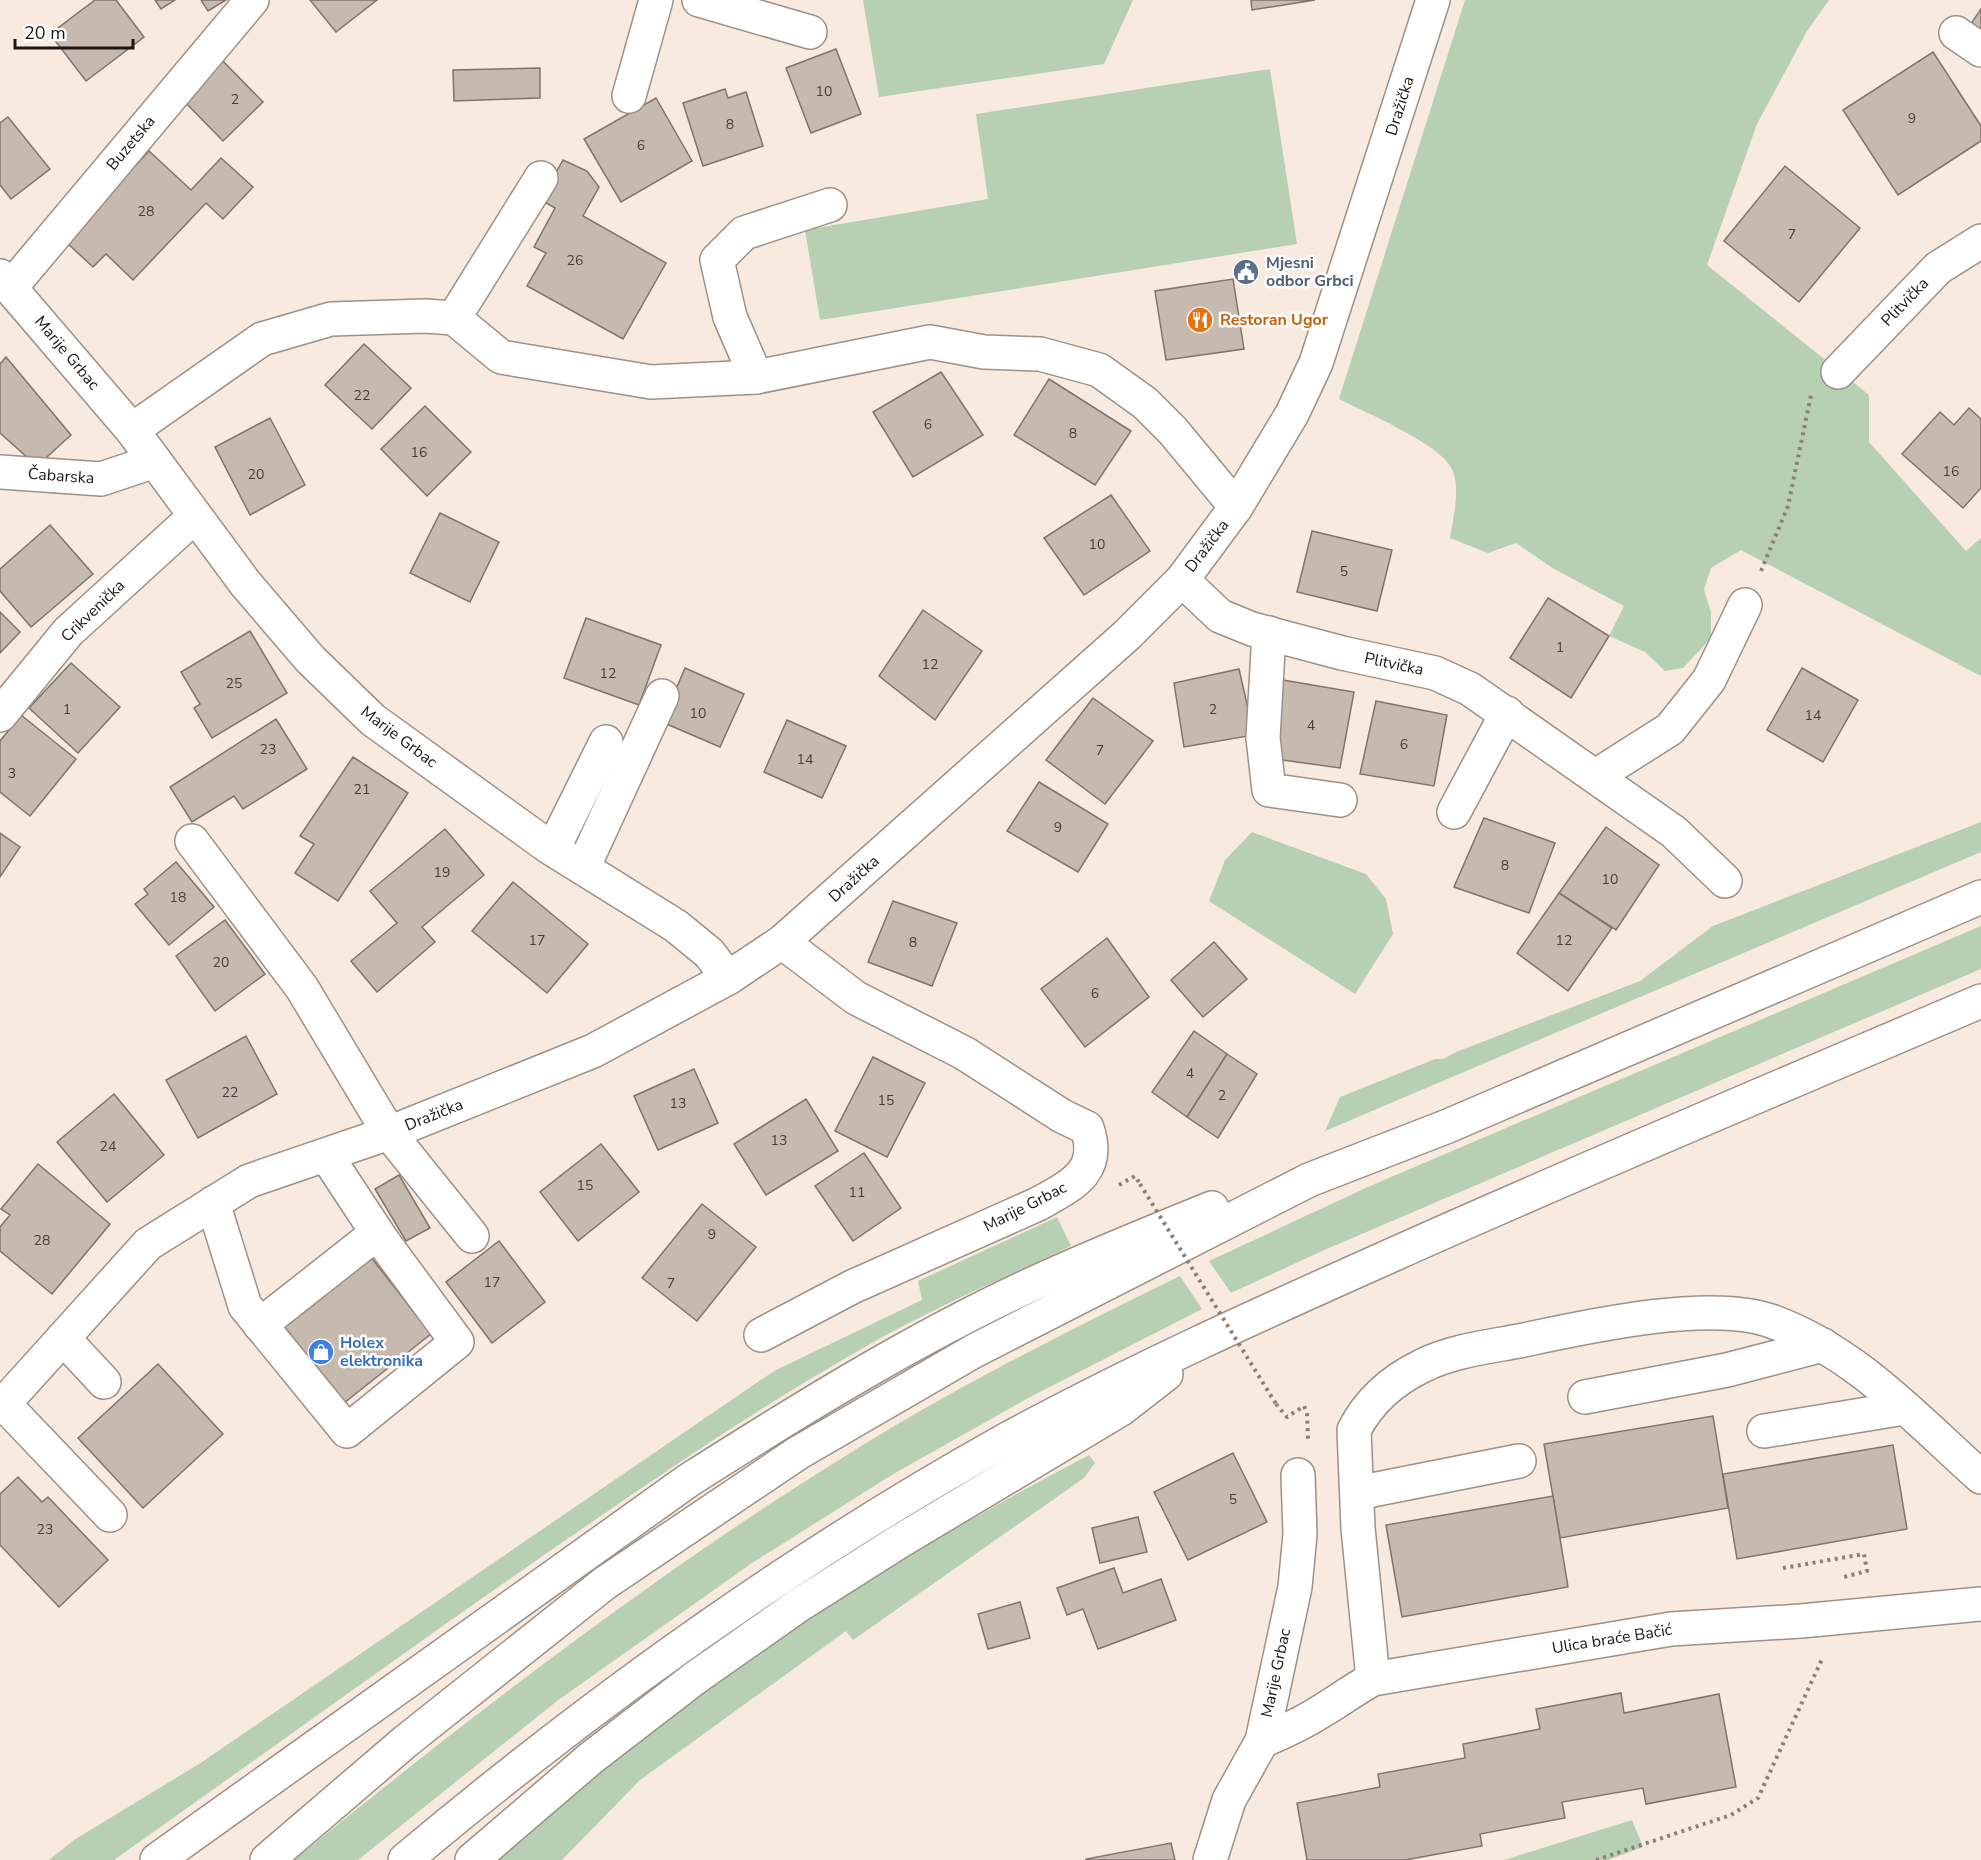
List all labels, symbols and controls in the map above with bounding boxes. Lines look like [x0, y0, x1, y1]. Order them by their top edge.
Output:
scale bar [15, 12, 134, 50]
text: 20 m [24, 21, 66, 45]
street label: Dražička [1381, 74, 1419, 138]
house number: 10 [816, 82, 832, 101]
house number: 2 [231, 90, 239, 109]
house number: 9 [1908, 109, 1916, 128]
street label: Buzetska [102, 111, 160, 175]
house number: 8 [726, 115, 734, 134]
house number: 6 [637, 136, 645, 155]
house number: 28 [138, 202, 154, 221]
house number: 7 [1788, 225, 1796, 244]
house number: 26 [567, 251, 583, 270]
place label: Mjesni odbor Grbci [1266, 252, 1354, 292]
public building icon: Mjesni odbor Grbci [1231, 257, 1261, 287]
street label: Plitvička [1876, 273, 1934, 331]
restaurant icon: Restoran Ugor [1185, 305, 1215, 335]
place label: Restoran Ugor [1220, 309, 1329, 331]
street label: Marije Grbac [29, 311, 105, 395]
house number: 22 [354, 386, 370, 405]
house number: 6 [924, 415, 932, 434]
house number: 8 [1069, 424, 1077, 443]
house number: 16 [411, 443, 427, 462]
house number: 16 [1943, 462, 1959, 481]
street label: Čabarska [27, 463, 95, 489]
house number: 20 [248, 465, 264, 484]
street label: Dražička [1180, 515, 1234, 577]
house number: 10 [1089, 535, 1105, 554]
house number: 5 [1340, 562, 1348, 581]
street label: Crikvenička [56, 575, 130, 647]
house number: 1 [1556, 638, 1564, 657]
street label: Plitvička [1362, 647, 1426, 681]
house number: 12 [922, 655, 938, 674]
house number: 12 [600, 664, 616, 683]
house number: 25 [226, 674, 242, 693]
house number: 1 [63, 700, 71, 719]
house number: 2 [1209, 700, 1217, 719]
street label: Marije Grbac [356, 701, 442, 773]
house number: 10 [690, 704, 706, 723]
house number: 14 [1805, 706, 1821, 725]
house number: 4 [1307, 716, 1315, 735]
house number: 6 [1400, 735, 1408, 754]
house number: 23 [260, 740, 276, 759]
house number: 7 [1096, 741, 1104, 760]
house number: 14 [797, 750, 813, 769]
house number: 3 [8, 764, 16, 783]
house number: 21 [354, 780, 370, 799]
house number: 9 [1054, 818, 1062, 837]
street label: Dražička [824, 850, 884, 908]
house number: 8 [1501, 856, 1509, 875]
house number: 19 [434, 863, 450, 882]
house number: 10 [1602, 870, 1618, 889]
house number: 18 [170, 888, 186, 907]
house number: 17 [529, 931, 545, 950]
house number: 12 [1556, 931, 1572, 950]
house number: 8 [909, 933, 917, 952]
house number: 20 [213, 953, 229, 972]
house number: 6 [1091, 984, 1099, 1003]
house number: 4 [1186, 1064, 1194, 1083]
house number: 22 [222, 1083, 238, 1102]
house number: 2 [1218, 1086, 1226, 1105]
house number: 15 [878, 1091, 894, 1110]
street label: Dražička [402, 1093, 466, 1137]
house number: 13 [670, 1094, 686, 1113]
house number: 13 [771, 1131, 787, 1150]
house number: 24 [100, 1137, 116, 1156]
house number: 15 [577, 1176, 593, 1195]
street label: Marije Grbac [980, 1176, 1071, 1237]
house number: 11 [849, 1183, 865, 1202]
house number: 9 [708, 1225, 716, 1244]
house number: 28 [34, 1231, 50, 1250]
house number: 17 [484, 1273, 500, 1292]
house number: 7 [667, 1274, 675, 1293]
place label: Holex elektronika [340, 1332, 423, 1372]
shop icon: Holex elektronika [306, 1337, 336, 1367]
house number: 5 [1229, 1490, 1237, 1509]
house number: 23 [37, 1520, 53, 1539]
street label: Ulica braće Bačić [1550, 1619, 1674, 1659]
street label: Marije Grbac [1256, 1626, 1296, 1720]

